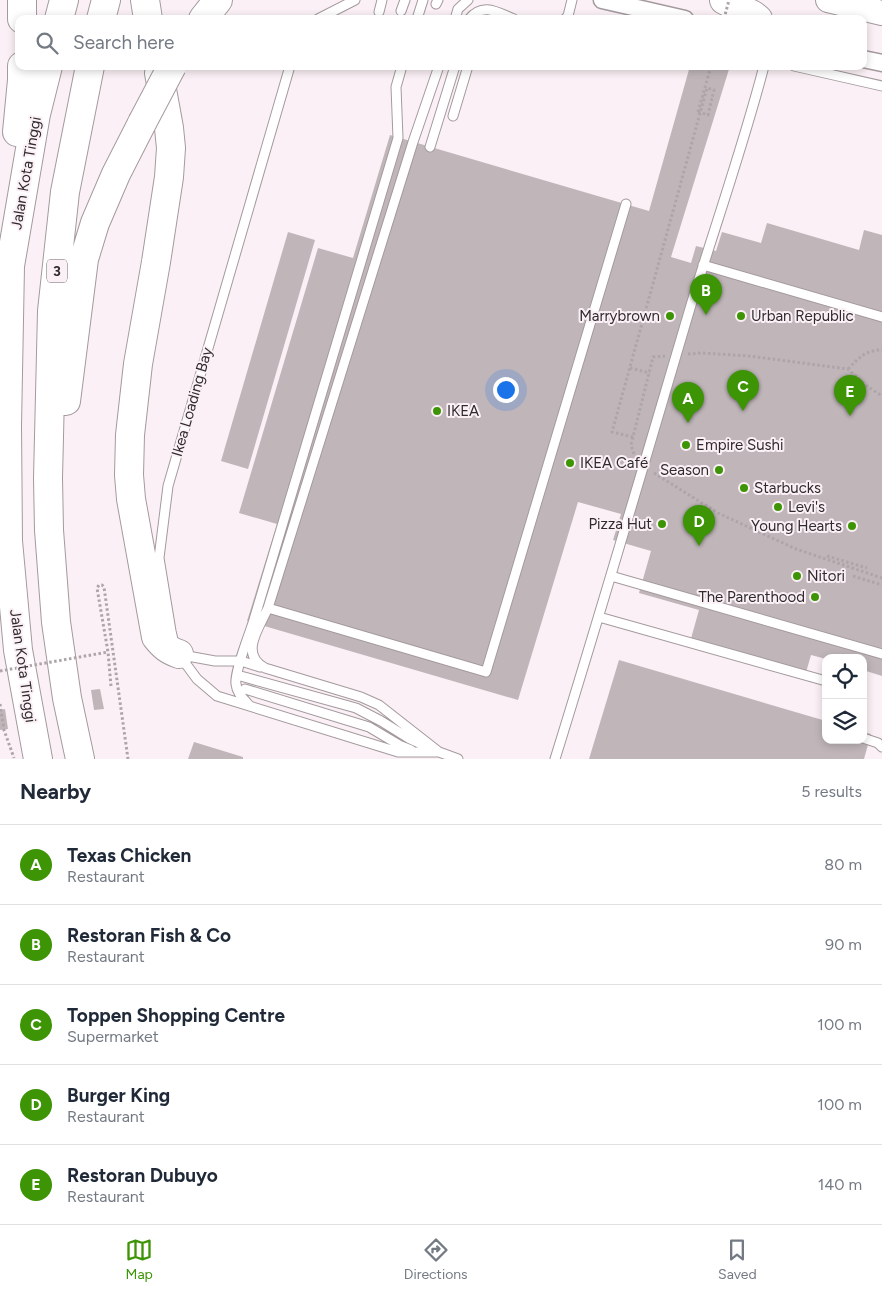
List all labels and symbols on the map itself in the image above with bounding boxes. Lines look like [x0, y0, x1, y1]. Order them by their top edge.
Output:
street label: Jalan Kota Tinggi [7, 115, 45, 231]
road number: 3 [47, 260, 67, 282]
pin: B [690, 274, 722, 315]
place label: Marrybrown [579, 307, 660, 325]
place label: Urban Republic [751, 307, 854, 325]
marker: Marrybrown [664, 310, 676, 322]
marker: Urban Republic [735, 310, 747, 322]
street label: Ikea Loading Bay [168, 345, 216, 459]
pin: C [727, 370, 759, 411]
pin: E [834, 375, 866, 416]
your location [493, 377, 519, 403]
pin: A [672, 382, 704, 423]
place label: IKEA [447, 402, 479, 420]
marker: IKEA [431, 405, 443, 417]
place label: Empire Sushi [696, 436, 783, 454]
marker: Empire Sushi [680, 439, 692, 451]
place label: IKEA Café [580, 454, 648, 472]
marker: IKEA Café [564, 457, 576, 469]
place label: Season [660, 461, 709, 479]
marker: Season [713, 464, 725, 476]
place label: Starbucks [754, 479, 821, 497]
marker: Starbucks [738, 482, 750, 494]
place label: Levi's [788, 498, 825, 516]
marker: Levi's [772, 501, 784, 513]
pin: D [683, 505, 715, 546]
place label: Pizza Hut [588, 515, 652, 533]
place label: Young Hearts [751, 517, 842, 535]
marker: Pizza Hut [656, 518, 668, 530]
marker: Young Hearts [846, 520, 858, 532]
place label: Nitori [807, 567, 845, 585]
marker: Nitori [791, 570, 803, 582]
place label: The Parenthood [698, 588, 805, 606]
marker: The Parenthood [809, 591, 821, 603]
street label: Jalan Kota Tinggi [6, 608, 40, 724]

